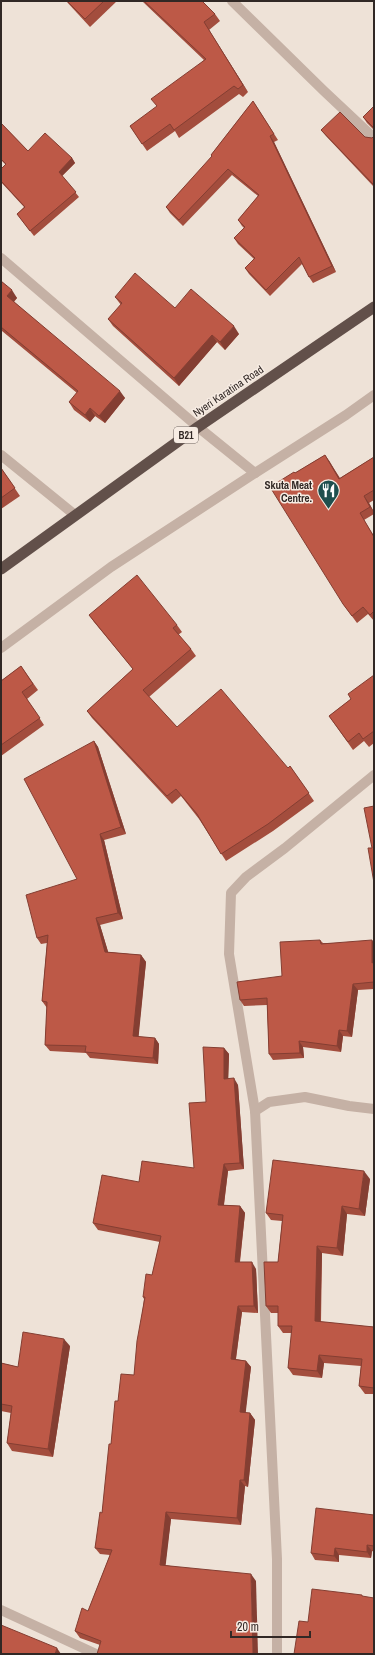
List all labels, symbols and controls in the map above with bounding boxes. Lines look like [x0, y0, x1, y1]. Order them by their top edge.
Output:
street label: Nyeri Karatina Road [190, 362, 266, 420]
road number: B21 [174, 427, 198, 443]
place label: Skuta Meat Centre. [264, 478, 312, 505]
restaurant icon: Skuta Meat Centre. [315, 478, 341, 511]
scale bar [231, 1613, 310, 1639]
text: 20 m [237, 1619, 259, 1635]

